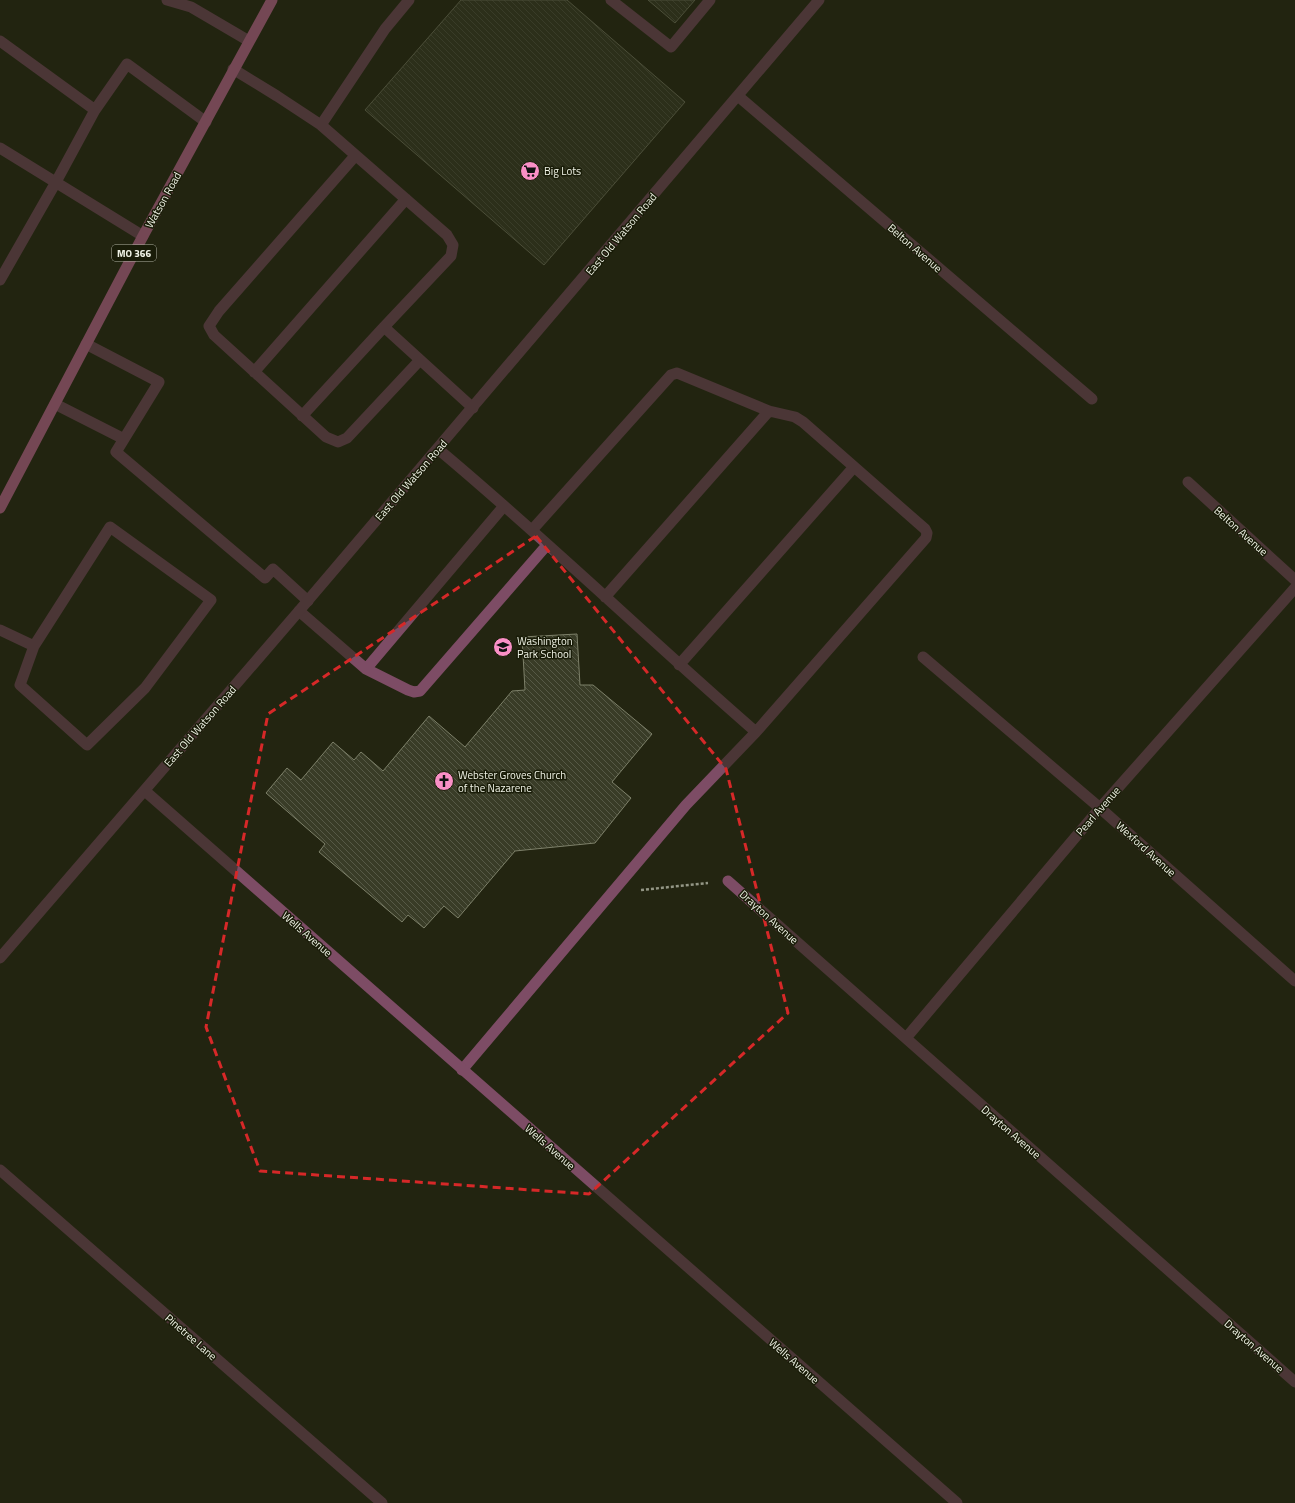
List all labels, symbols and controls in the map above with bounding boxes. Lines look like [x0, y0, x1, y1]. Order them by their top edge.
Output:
supermarket icon: Big Lots [519, 160, 541, 182]
place label: Big Lots [544, 163, 581, 179]
street label: Watson Road [141, 169, 185, 231]
street label: East Old Watson Road [582, 189, 660, 279]
street label: Belton Avenue [884, 220, 946, 276]
road number: MO 366 [112, 245, 156, 261]
street label: East Old Watson Road [371, 436, 451, 524]
street label: Belton Avenue [1211, 503, 1272, 560]
place label: Washington Park School [517, 633, 573, 662]
school or university icon: Washington Park School [492, 636, 514, 658]
street label: East Old Watson Road [160, 682, 240, 770]
place label: Webster Groves Church of the Nazarene [458, 767, 566, 796]
church icon: Webster Groves Church of the Nazarene [433, 770, 455, 792]
street label: Pearl Avenue [1072, 783, 1124, 839]
street label: Wexford Avenue [1113, 818, 1180, 881]
street label: Drayton Avenue [736, 886, 802, 948]
street label: Wells Avenue [278, 908, 336, 961]
street label: Drayton Avenue [978, 1102, 1045, 1163]
street label: Wells Avenue [521, 1121, 579, 1174]
street label: Pinetree Lane [162, 1310, 221, 1364]
street label: Drayton Avenue [1221, 1316, 1288, 1377]
street label: Wells Avenue [765, 1335, 823, 1388]

